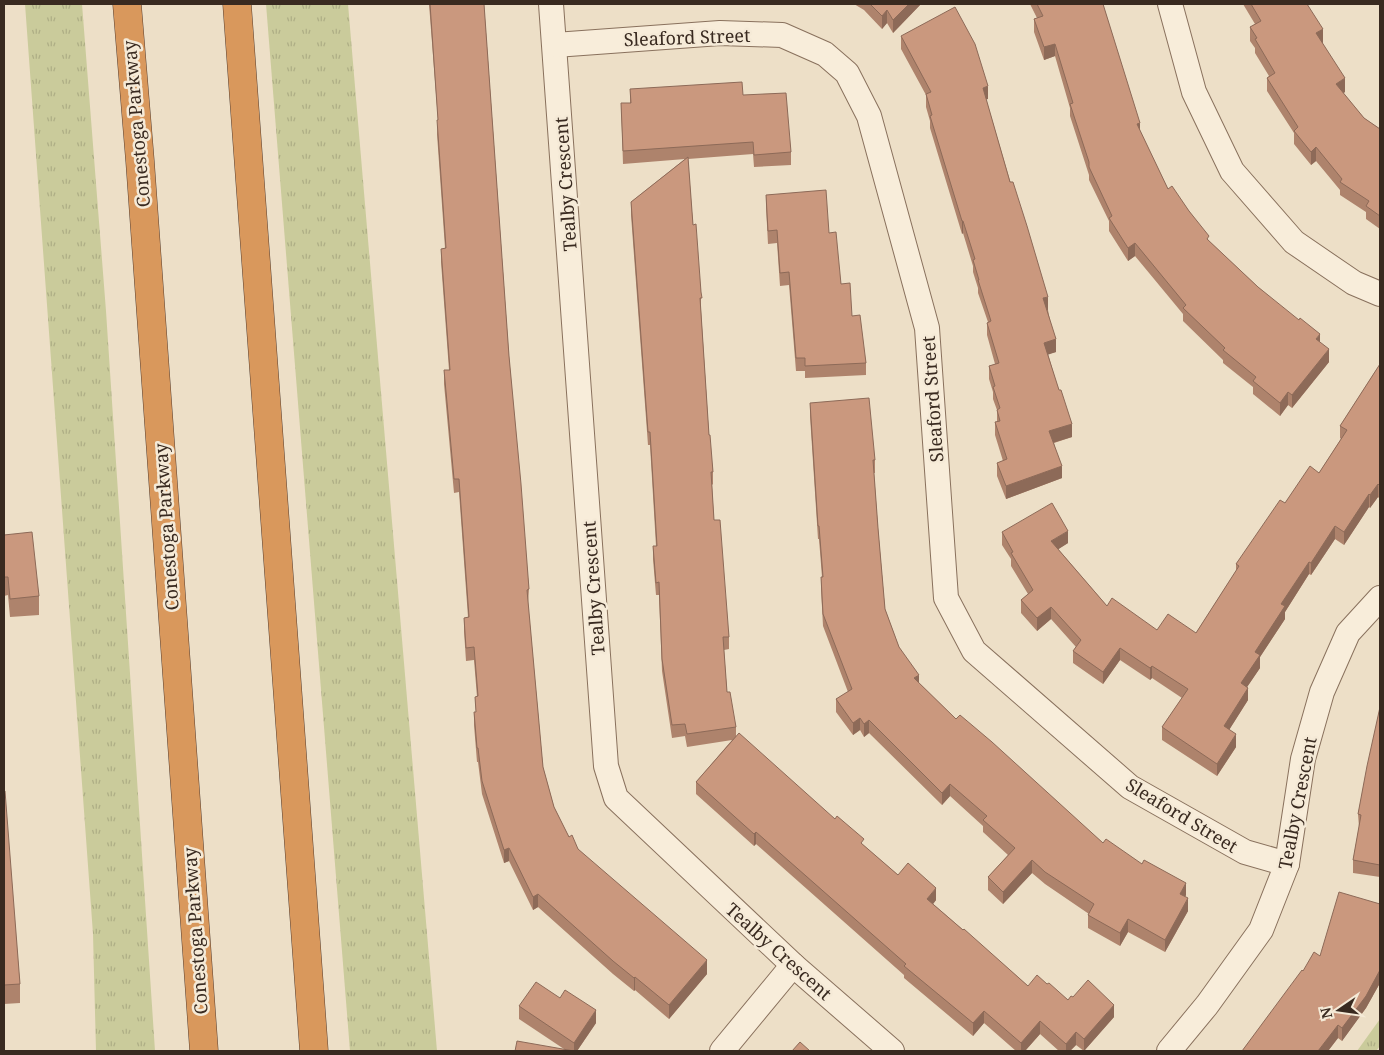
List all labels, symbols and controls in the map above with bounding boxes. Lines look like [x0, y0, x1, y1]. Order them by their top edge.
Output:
street label: Sleaford Street [623, 23, 751, 51]
street label: Conestoga Parkway [117, 39, 155, 208]
street label: Tealby Crescent [548, 116, 582, 252]
street label: Sleaford Street [916, 335, 948, 463]
street label: Conestoga Parkway [148, 442, 184, 611]
street label: Tealby Crescent [576, 520, 610, 656]
street label: Tealby Crescent [1272, 735, 1322, 871]
street label: Sleaford Street [1122, 772, 1242, 858]
street label: Conestoga Parkway [177, 846, 213, 1015]
street label: Tealby Crescent [721, 897, 837, 1005]
north arrow [1314, 985, 1364, 1035]
text: N [1315, 1006, 1336, 1021]

